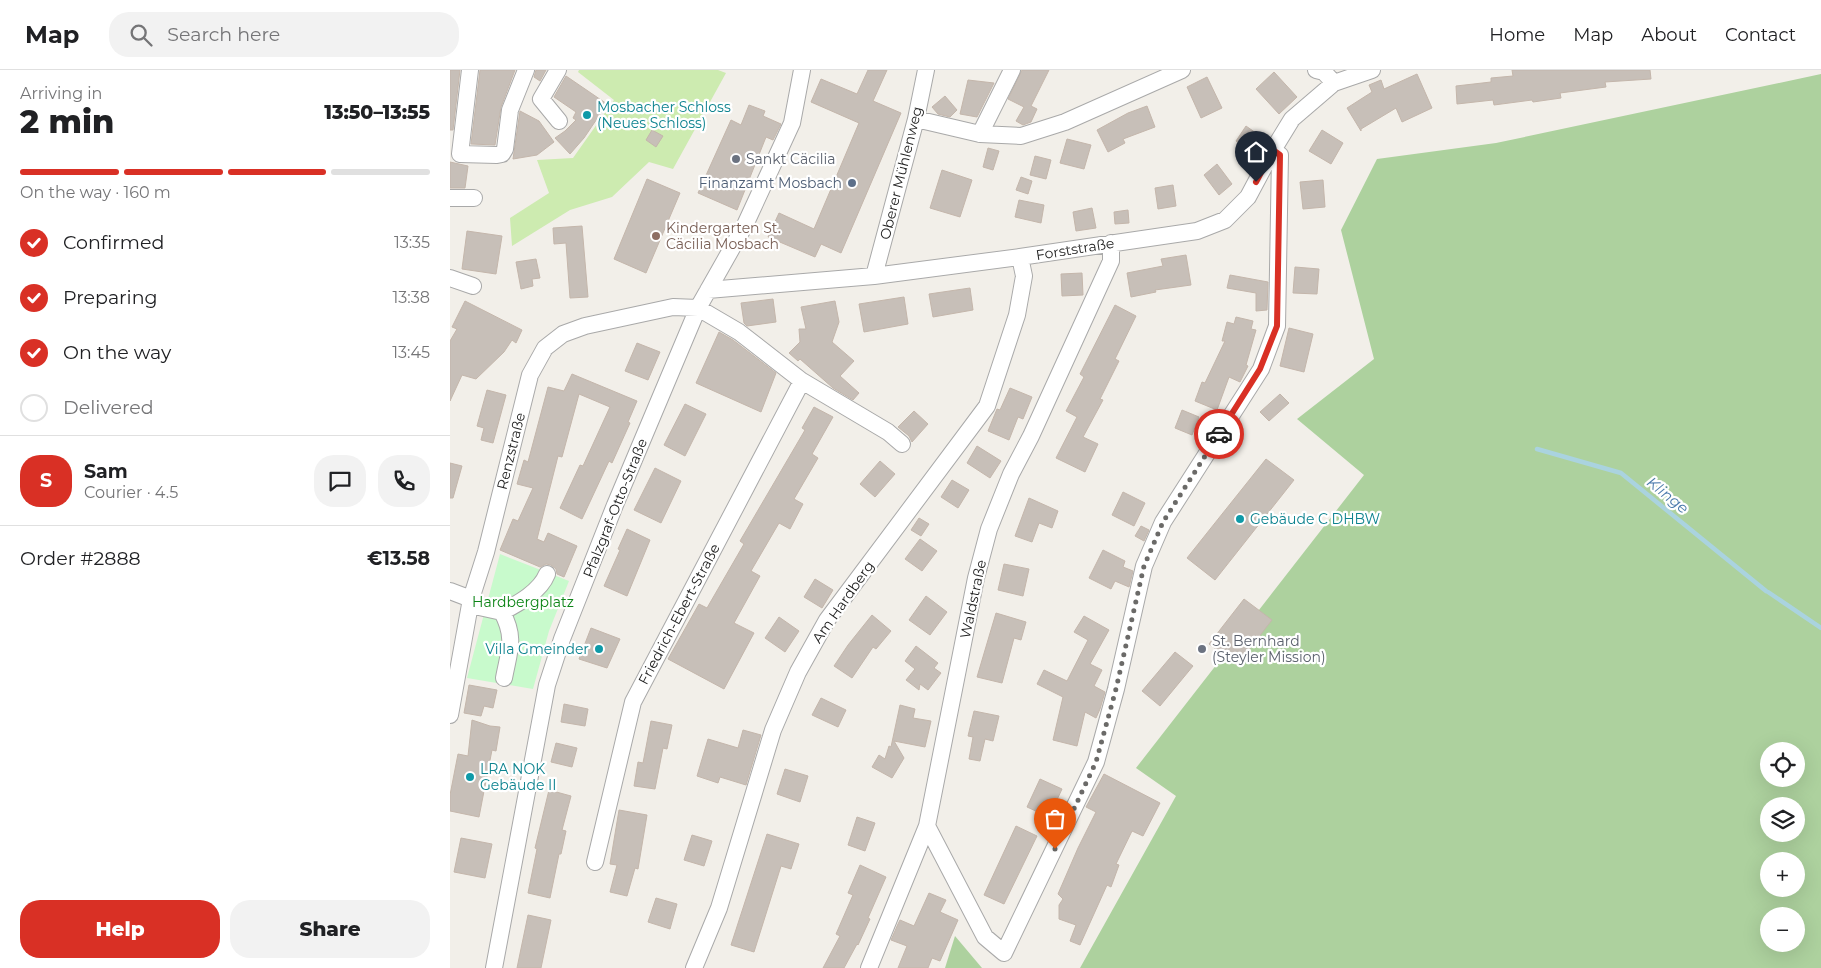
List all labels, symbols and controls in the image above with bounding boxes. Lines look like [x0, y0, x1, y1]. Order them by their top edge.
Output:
search box [109, 12, 459, 57]
text: Map [25, 20, 79, 49]
icon: search [127, 21, 155, 49]
text: Search here [167, 23, 280, 46]
text: Home [1489, 24, 1545, 46]
text: Map [1573, 24, 1613, 46]
text: About [1641, 24, 1697, 46]
text: Contact [1725, 24, 1796, 46]
text: Arriving in [20, 84, 102, 103]
place label: Mosbacher Schloss (Neues Schloss) [597, 98, 731, 132]
text: 13:50–13:55 [324, 101, 430, 124]
text: 2 min [20, 102, 114, 141]
street label: Oberer Mühlenweg [876, 104, 926, 242]
marker: Mosbacher Schloss (Neues Schloss) [581, 109, 593, 121]
pin [1235, 131, 1277, 182]
icon: home [1242, 138, 1270, 166]
place label: Sankt Cäcilia [746, 150, 835, 168]
marker: Sankt Cäcilia [730, 153, 742, 165]
place label: Finanzamt Mosbach [699, 174, 842, 192]
marker: Finanzamt Mosbach [846, 177, 858, 189]
text: On the way · 160 m [20, 183, 171, 202]
place label: Kindergarten St. Cäcilia Mosbach [666, 219, 781, 253]
icon: check [20, 229, 48, 257]
marker: Kindergarten St. Cäcilia Mosbach [650, 230, 662, 242]
text: Confirmed [63, 231, 164, 254]
text: 13:35 [394, 233, 430, 252]
street label: Forststraße [1035, 234, 1115, 264]
icon: check [20, 284, 48, 312]
text: Preparing [63, 286, 158, 309]
text: 13:38 [393, 288, 430, 307]
icon: check [20, 339, 48, 367]
text: On the way [63, 341, 171, 364]
text: 13:45 [392, 343, 430, 362]
text: Delivered [63, 396, 154, 419]
courier [1194, 409, 1244, 459]
street label: Renzstraße [493, 411, 529, 491]
icon: car [1205, 420, 1233, 448]
street label: Pfalzgraf-Otto-Straße [579, 436, 651, 580]
button: chat [314, 455, 366, 507]
button: phone [378, 455, 430, 507]
text: Sam [84, 460, 128, 483]
text: S [40, 469, 52, 492]
water label: Klinge [1643, 472, 1693, 518]
text: Courier · 4.5 [84, 483, 178, 502]
place label: Gebäude C DHBW [1250, 510, 1381, 528]
marker: Gebäude C DHBW [1234, 513, 1246, 525]
street label: Friedrich-Ebert-Straße [634, 540, 724, 688]
text: Order #2888 [20, 547, 141, 570]
text: €13.58 [367, 547, 430, 570]
street label: Am Hardberg [808, 557, 878, 647]
street label: Waldstraße [956, 558, 990, 640]
park label: Hardbergplatz [472, 593, 574, 611]
place label: St. Bernhard (Steyler Mission) [1212, 632, 1326, 666]
place label: Villa Gmeinder [485, 640, 589, 658]
marker: Villa Gmeinder [593, 643, 605, 655]
marker: St. Bernhard (Steyler Mission) [1196, 643, 1208, 655]
map controls [1760, 742, 1805, 952]
button: locate [1760, 742, 1805, 787]
place label: LRA NOK Gebäude II [480, 760, 556, 794]
marker: LRA NOK Gebäude II [464, 771, 476, 783]
button: layers [1760, 797, 1805, 842]
pin [1034, 798, 1076, 849]
icon: bag [1041, 805, 1069, 833]
button: + [1760, 852, 1805, 897]
button: Help [20, 900, 220, 958]
button: Share [230, 900, 430, 958]
button: − [1760, 907, 1805, 952]

